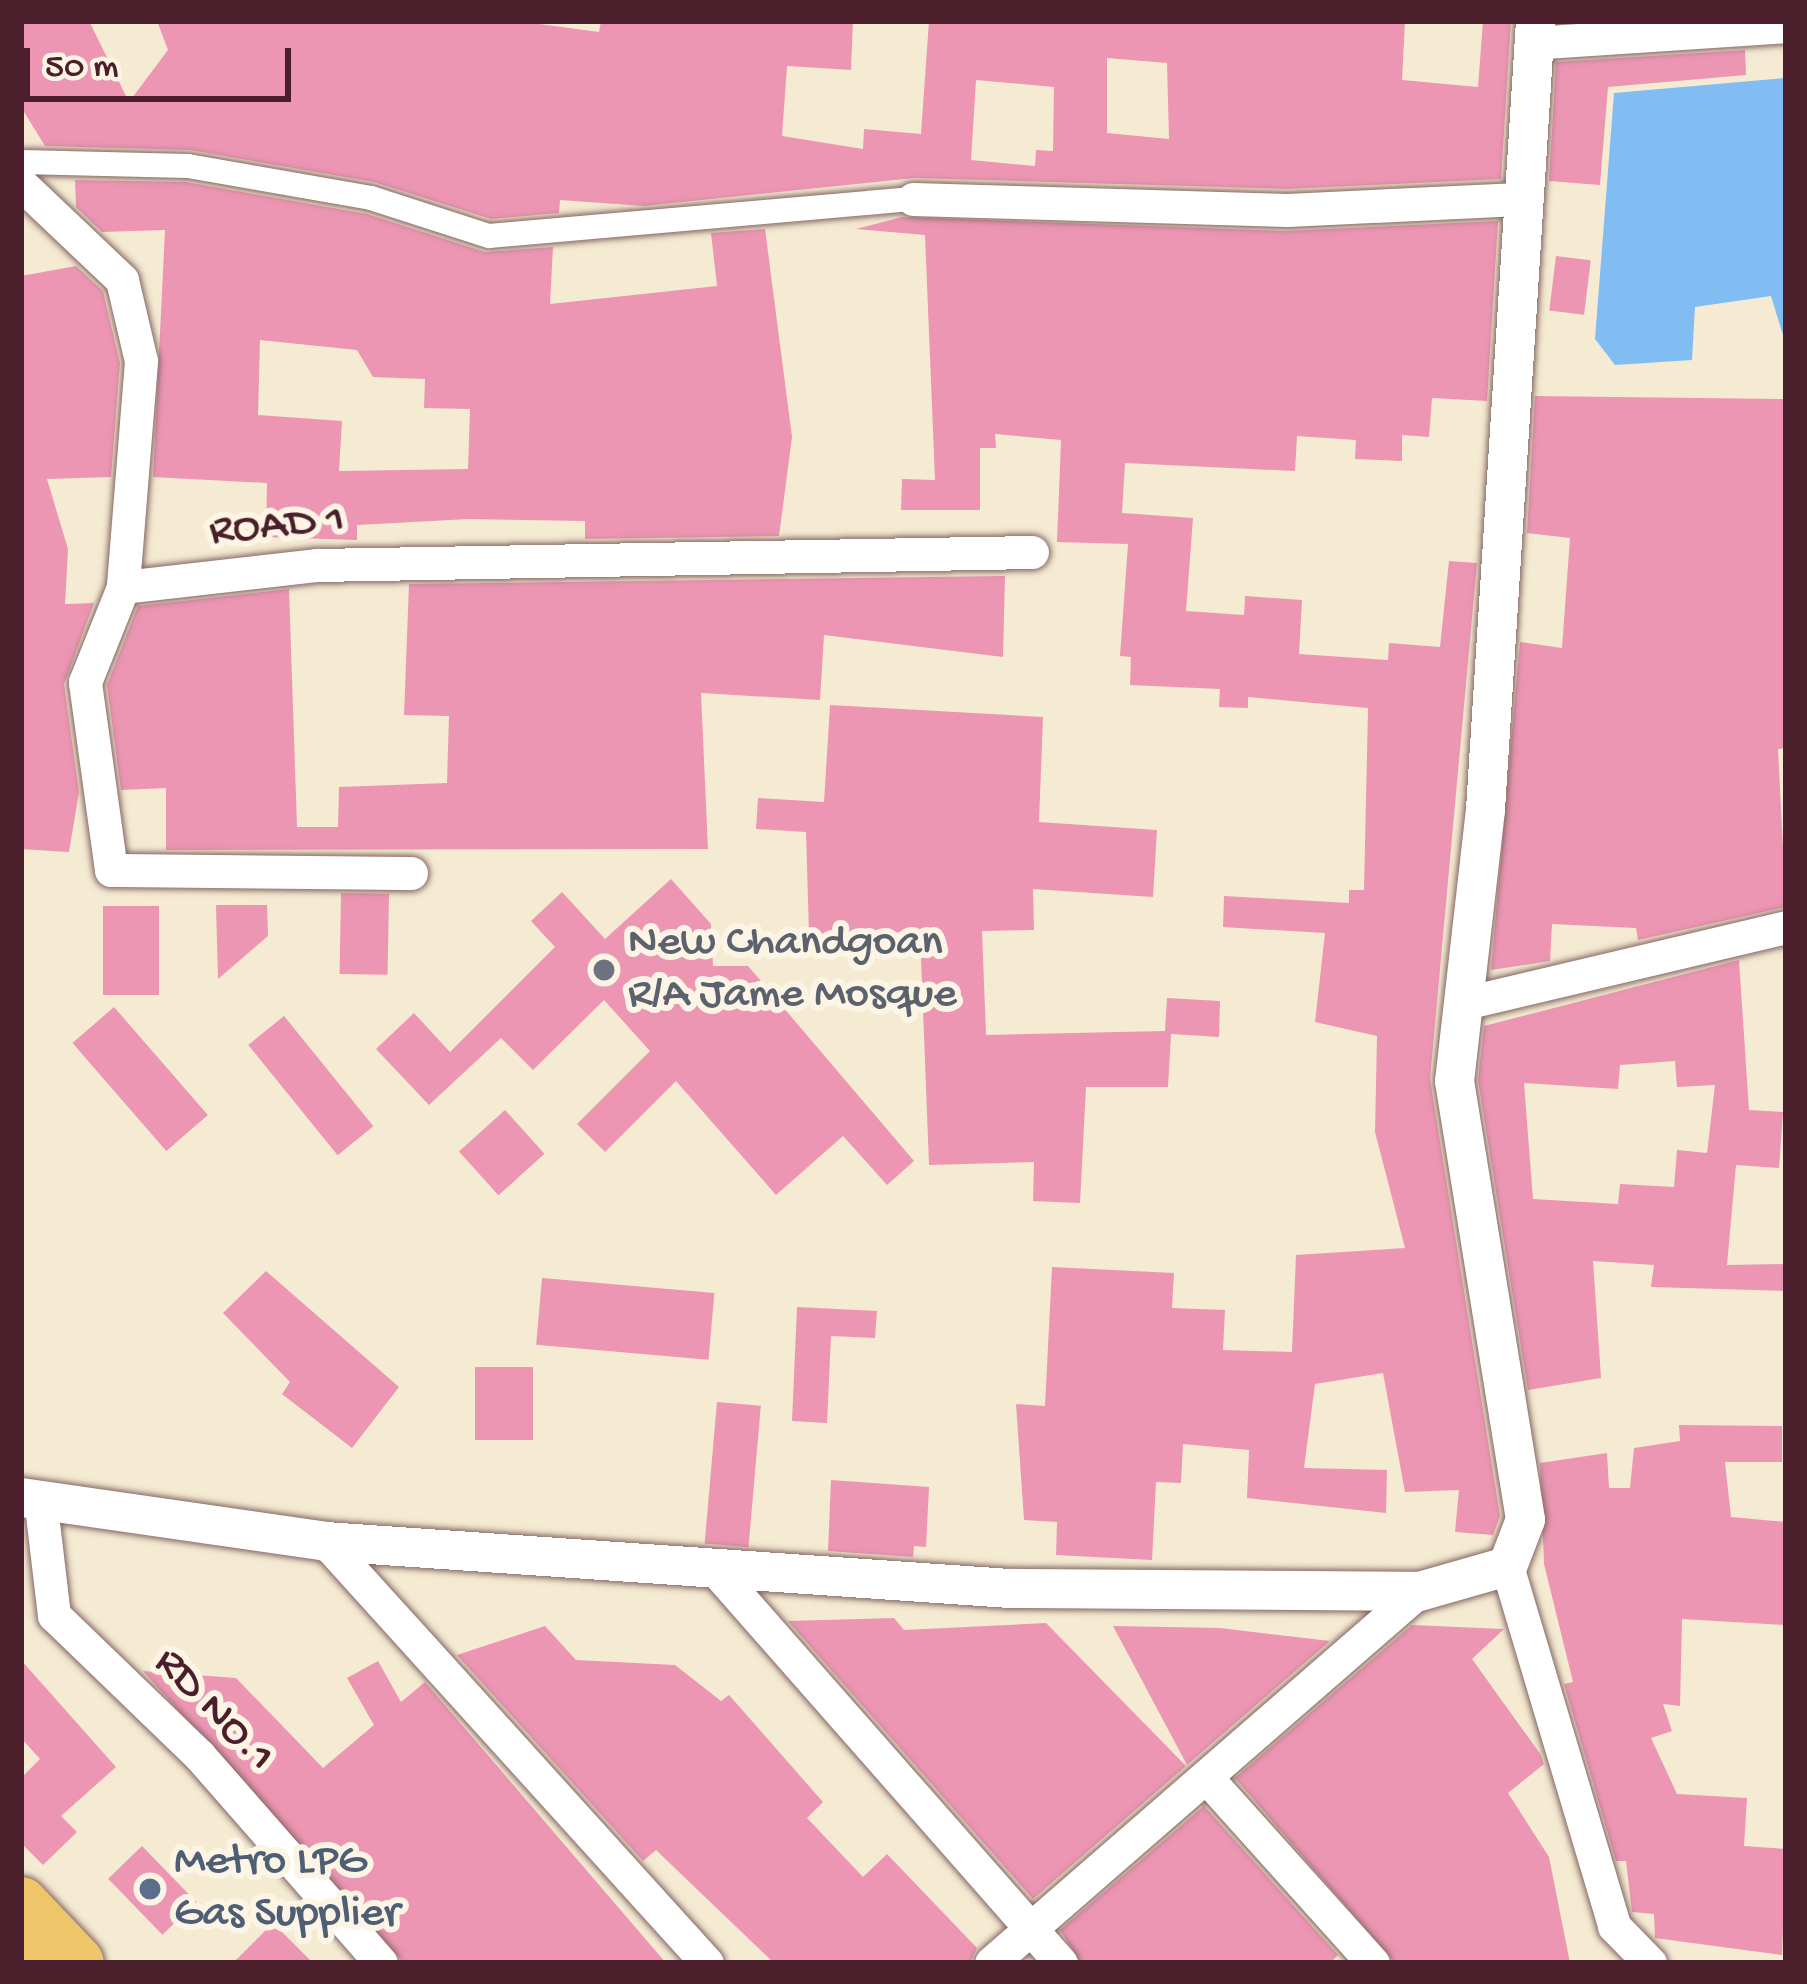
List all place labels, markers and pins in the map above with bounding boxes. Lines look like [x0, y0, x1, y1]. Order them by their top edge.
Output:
place label: New Chandgoan R/A Jame Mosque [628, 917, 957, 1023]
marker: New Chandgoan R/A Jame Mosque [591, 957, 617, 983]
place label: Metro LPG Gas Supplier [174, 1836, 400, 1942]
marker: Metro LPG Gas Supplier [137, 1876, 163, 1902]

